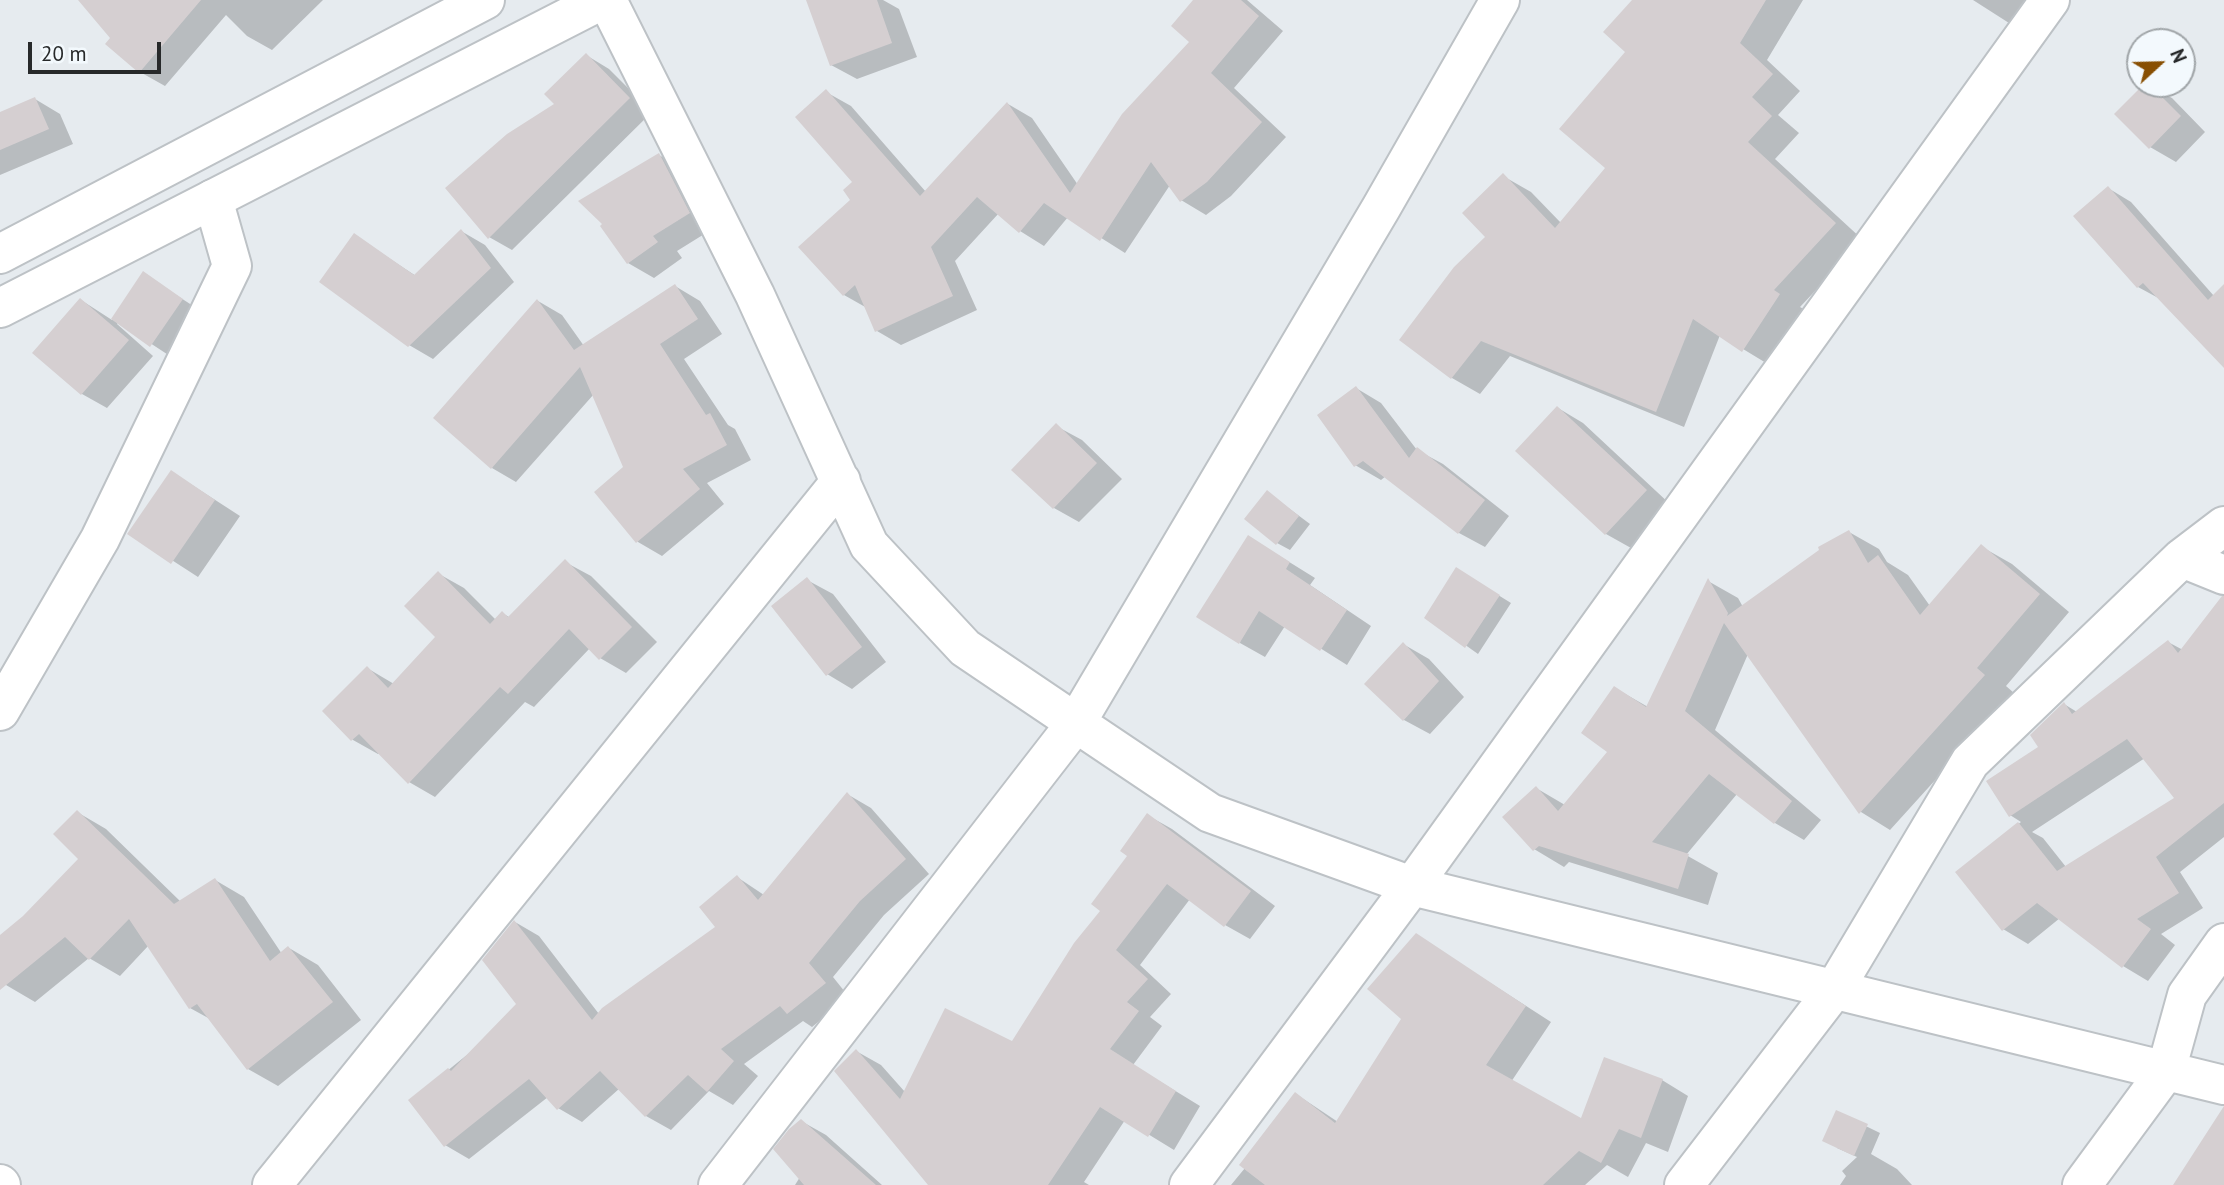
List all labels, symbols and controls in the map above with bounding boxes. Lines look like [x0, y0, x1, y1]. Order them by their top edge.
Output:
scale bar [32, 28, 164, 72]
north arrow [2126, 28, 2196, 98]
text: 20 m [41, 40, 87, 67]
text: N [2165, 46, 2192, 66]

